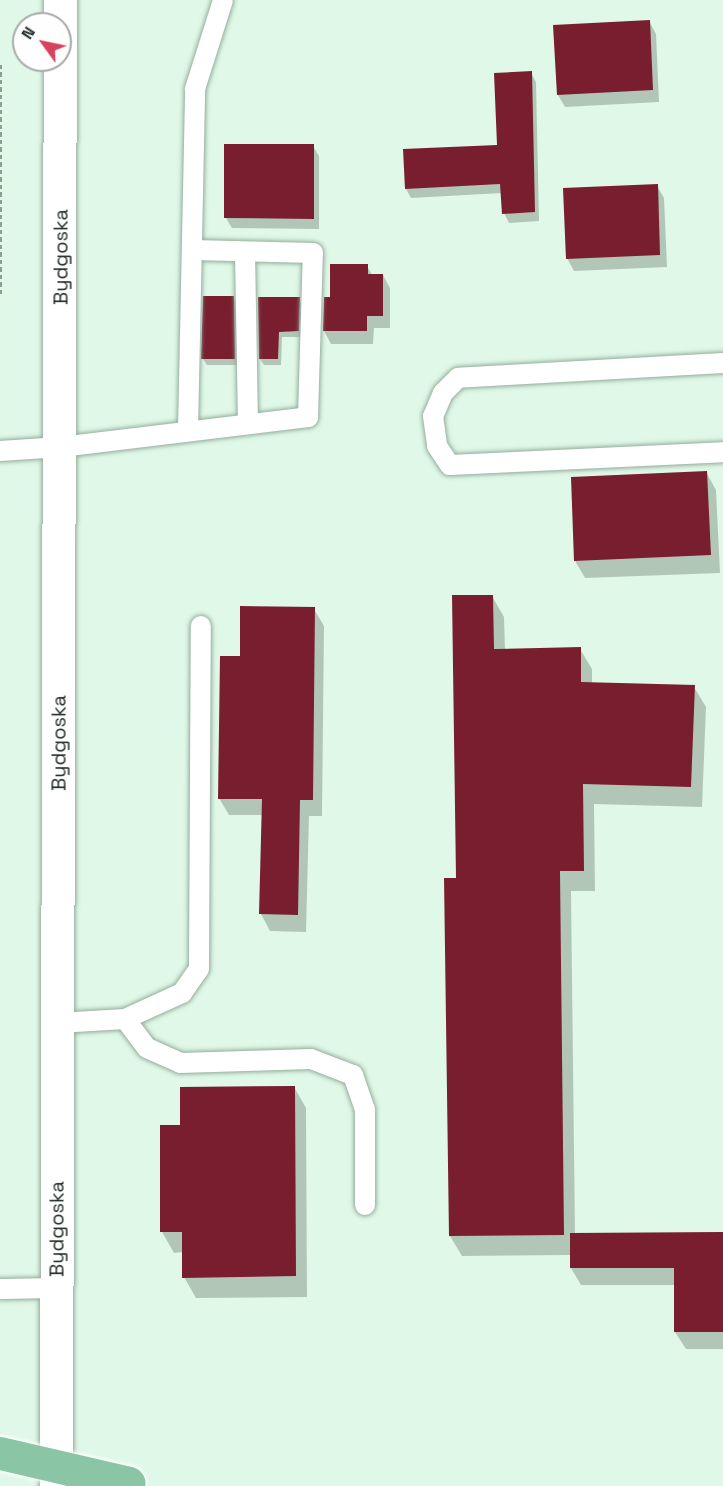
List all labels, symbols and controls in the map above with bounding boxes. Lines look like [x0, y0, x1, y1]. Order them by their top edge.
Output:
north arrow [12, 12, 72, 72]
text: N [16, 23, 40, 43]
street label: Bydgoska [49, 209, 73, 305]
street label: Bydgoska [47, 695, 71, 791]
street label: Bydgoska [45, 1181, 69, 1277]

